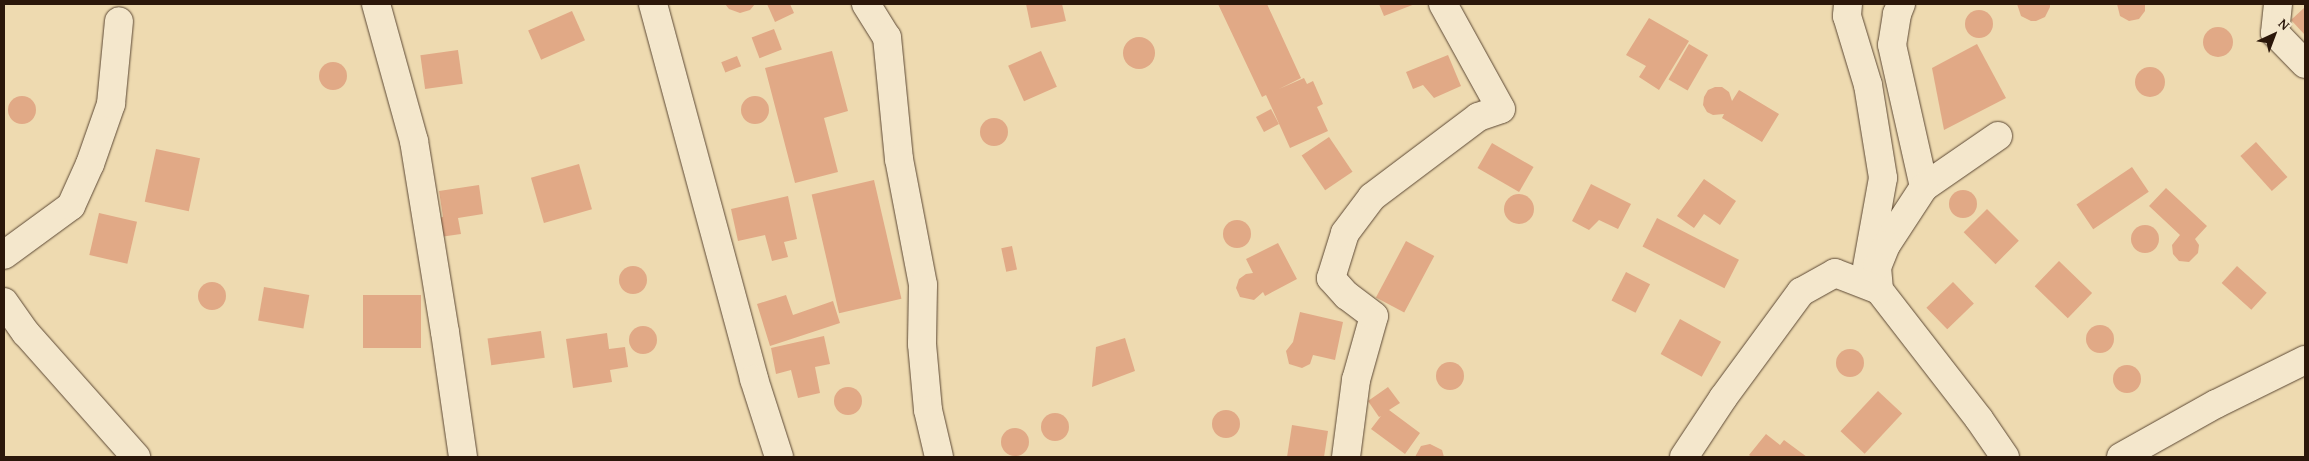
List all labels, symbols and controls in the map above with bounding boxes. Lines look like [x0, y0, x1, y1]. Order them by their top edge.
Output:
north arrow [2249, 10, 2299, 60]
text: N [2274, 14, 2294, 35]

